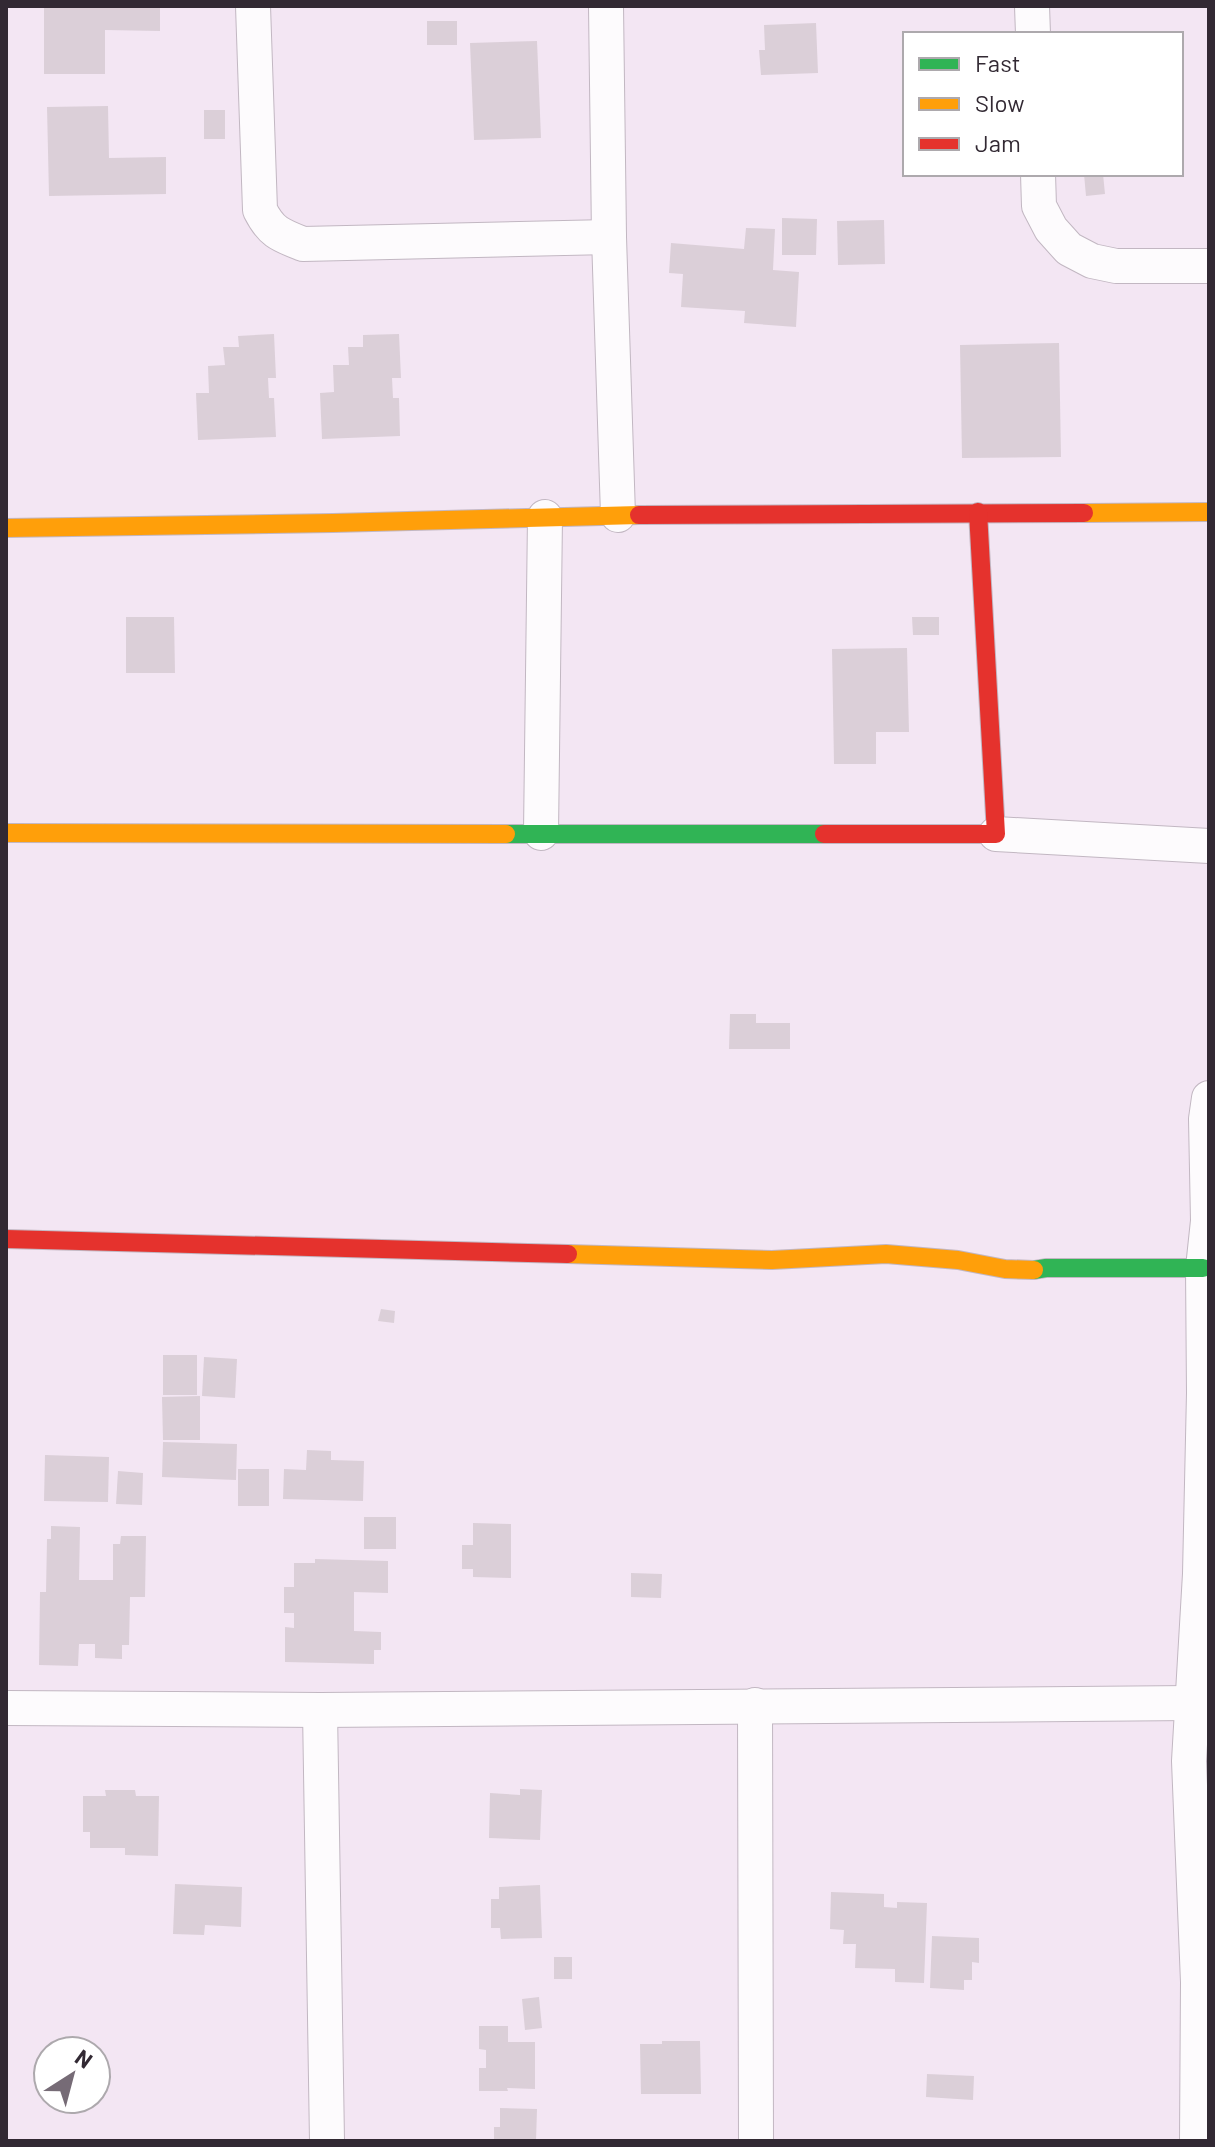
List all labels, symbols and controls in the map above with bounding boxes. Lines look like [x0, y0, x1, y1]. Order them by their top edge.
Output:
legend [903, 32, 1183, 176]
text: Fast [975, 48, 1020, 77]
text: Slow [975, 88, 1024, 117]
text: Jam [975, 128, 1021, 157]
north arrow [32, 2035, 112, 2115]
text: N [71, 2043, 98, 2073]

